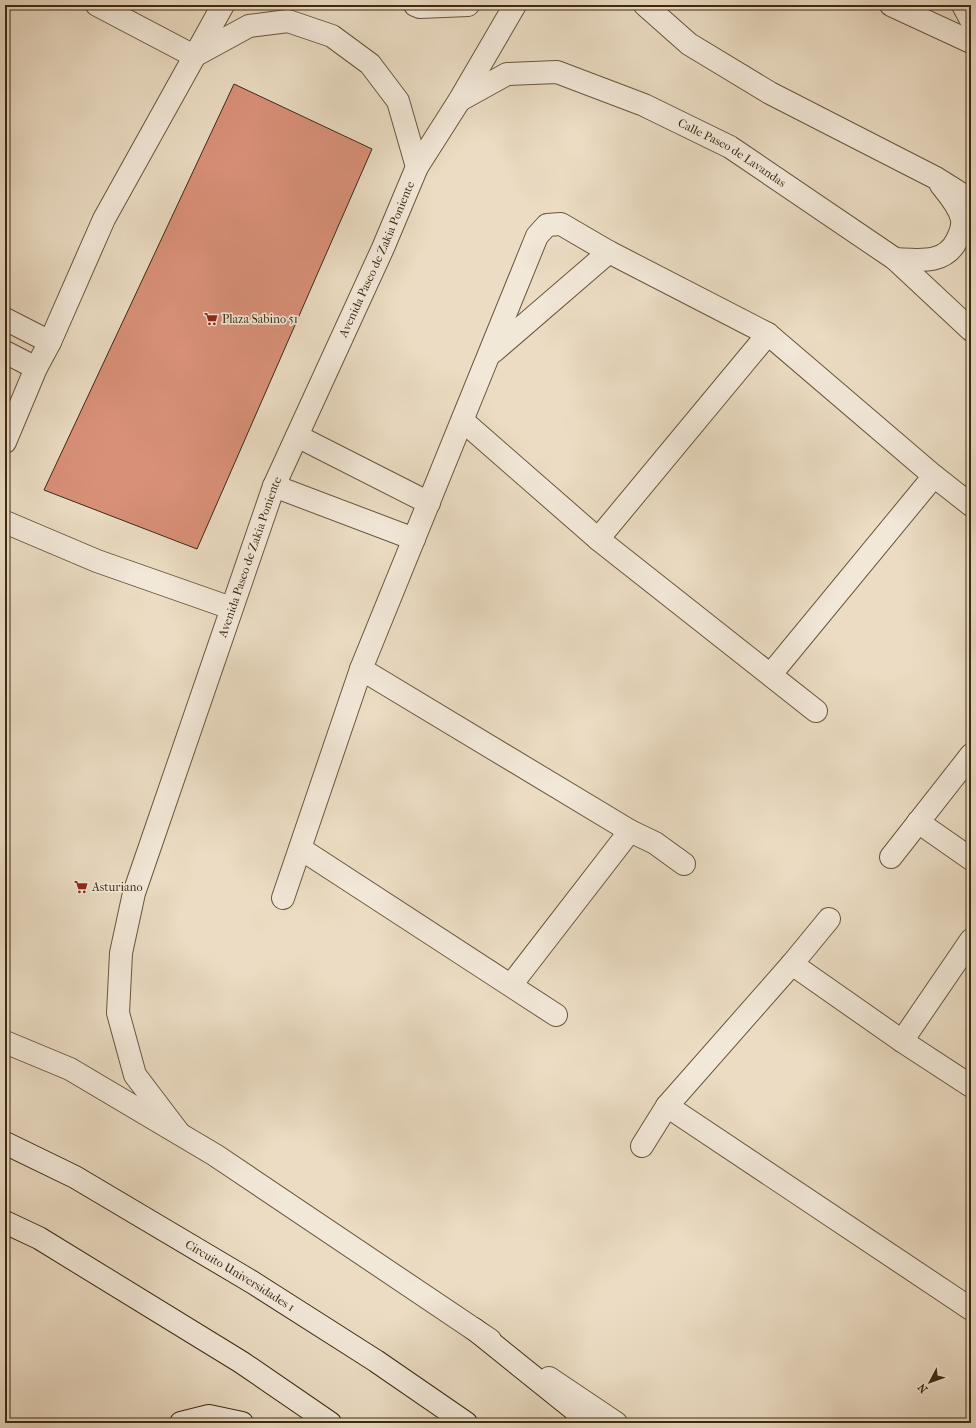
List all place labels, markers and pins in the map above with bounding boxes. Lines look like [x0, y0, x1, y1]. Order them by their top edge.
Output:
supermarket icon: Plaza Sabino 51 [203, 311, 219, 327]
place label: Plaza Sabino 51 [222, 312, 298, 326]
supermarket icon: Asturiano [73, 879, 89, 895]
place label: Asturiano [91, 880, 142, 894]

